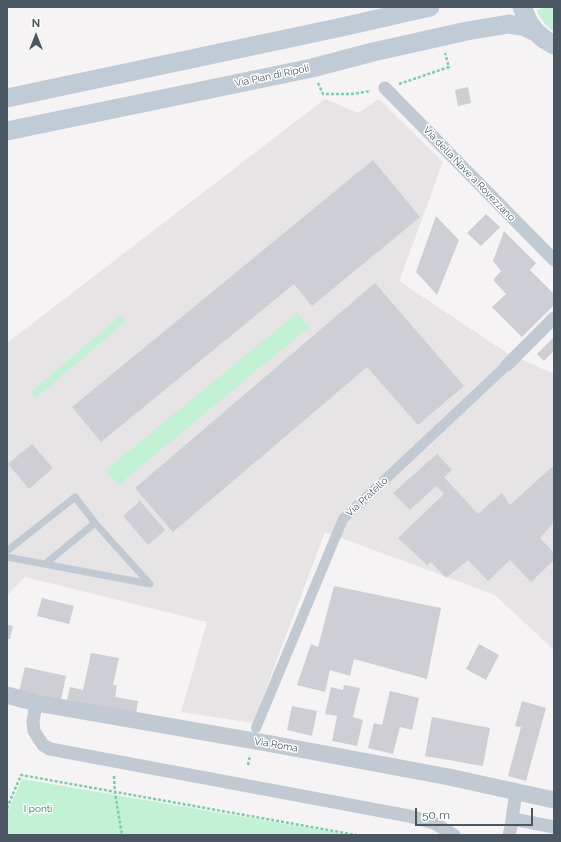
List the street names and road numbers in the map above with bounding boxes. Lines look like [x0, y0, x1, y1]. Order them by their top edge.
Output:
street label: Via Pian di Ripoli [234, 62, 310, 90]
street label: Via della Nave a Rovezzano [421, 124, 517, 224]
street label: Via Pratello [344, 475, 390, 519]
street label: Via Roma [253, 735, 299, 755]

